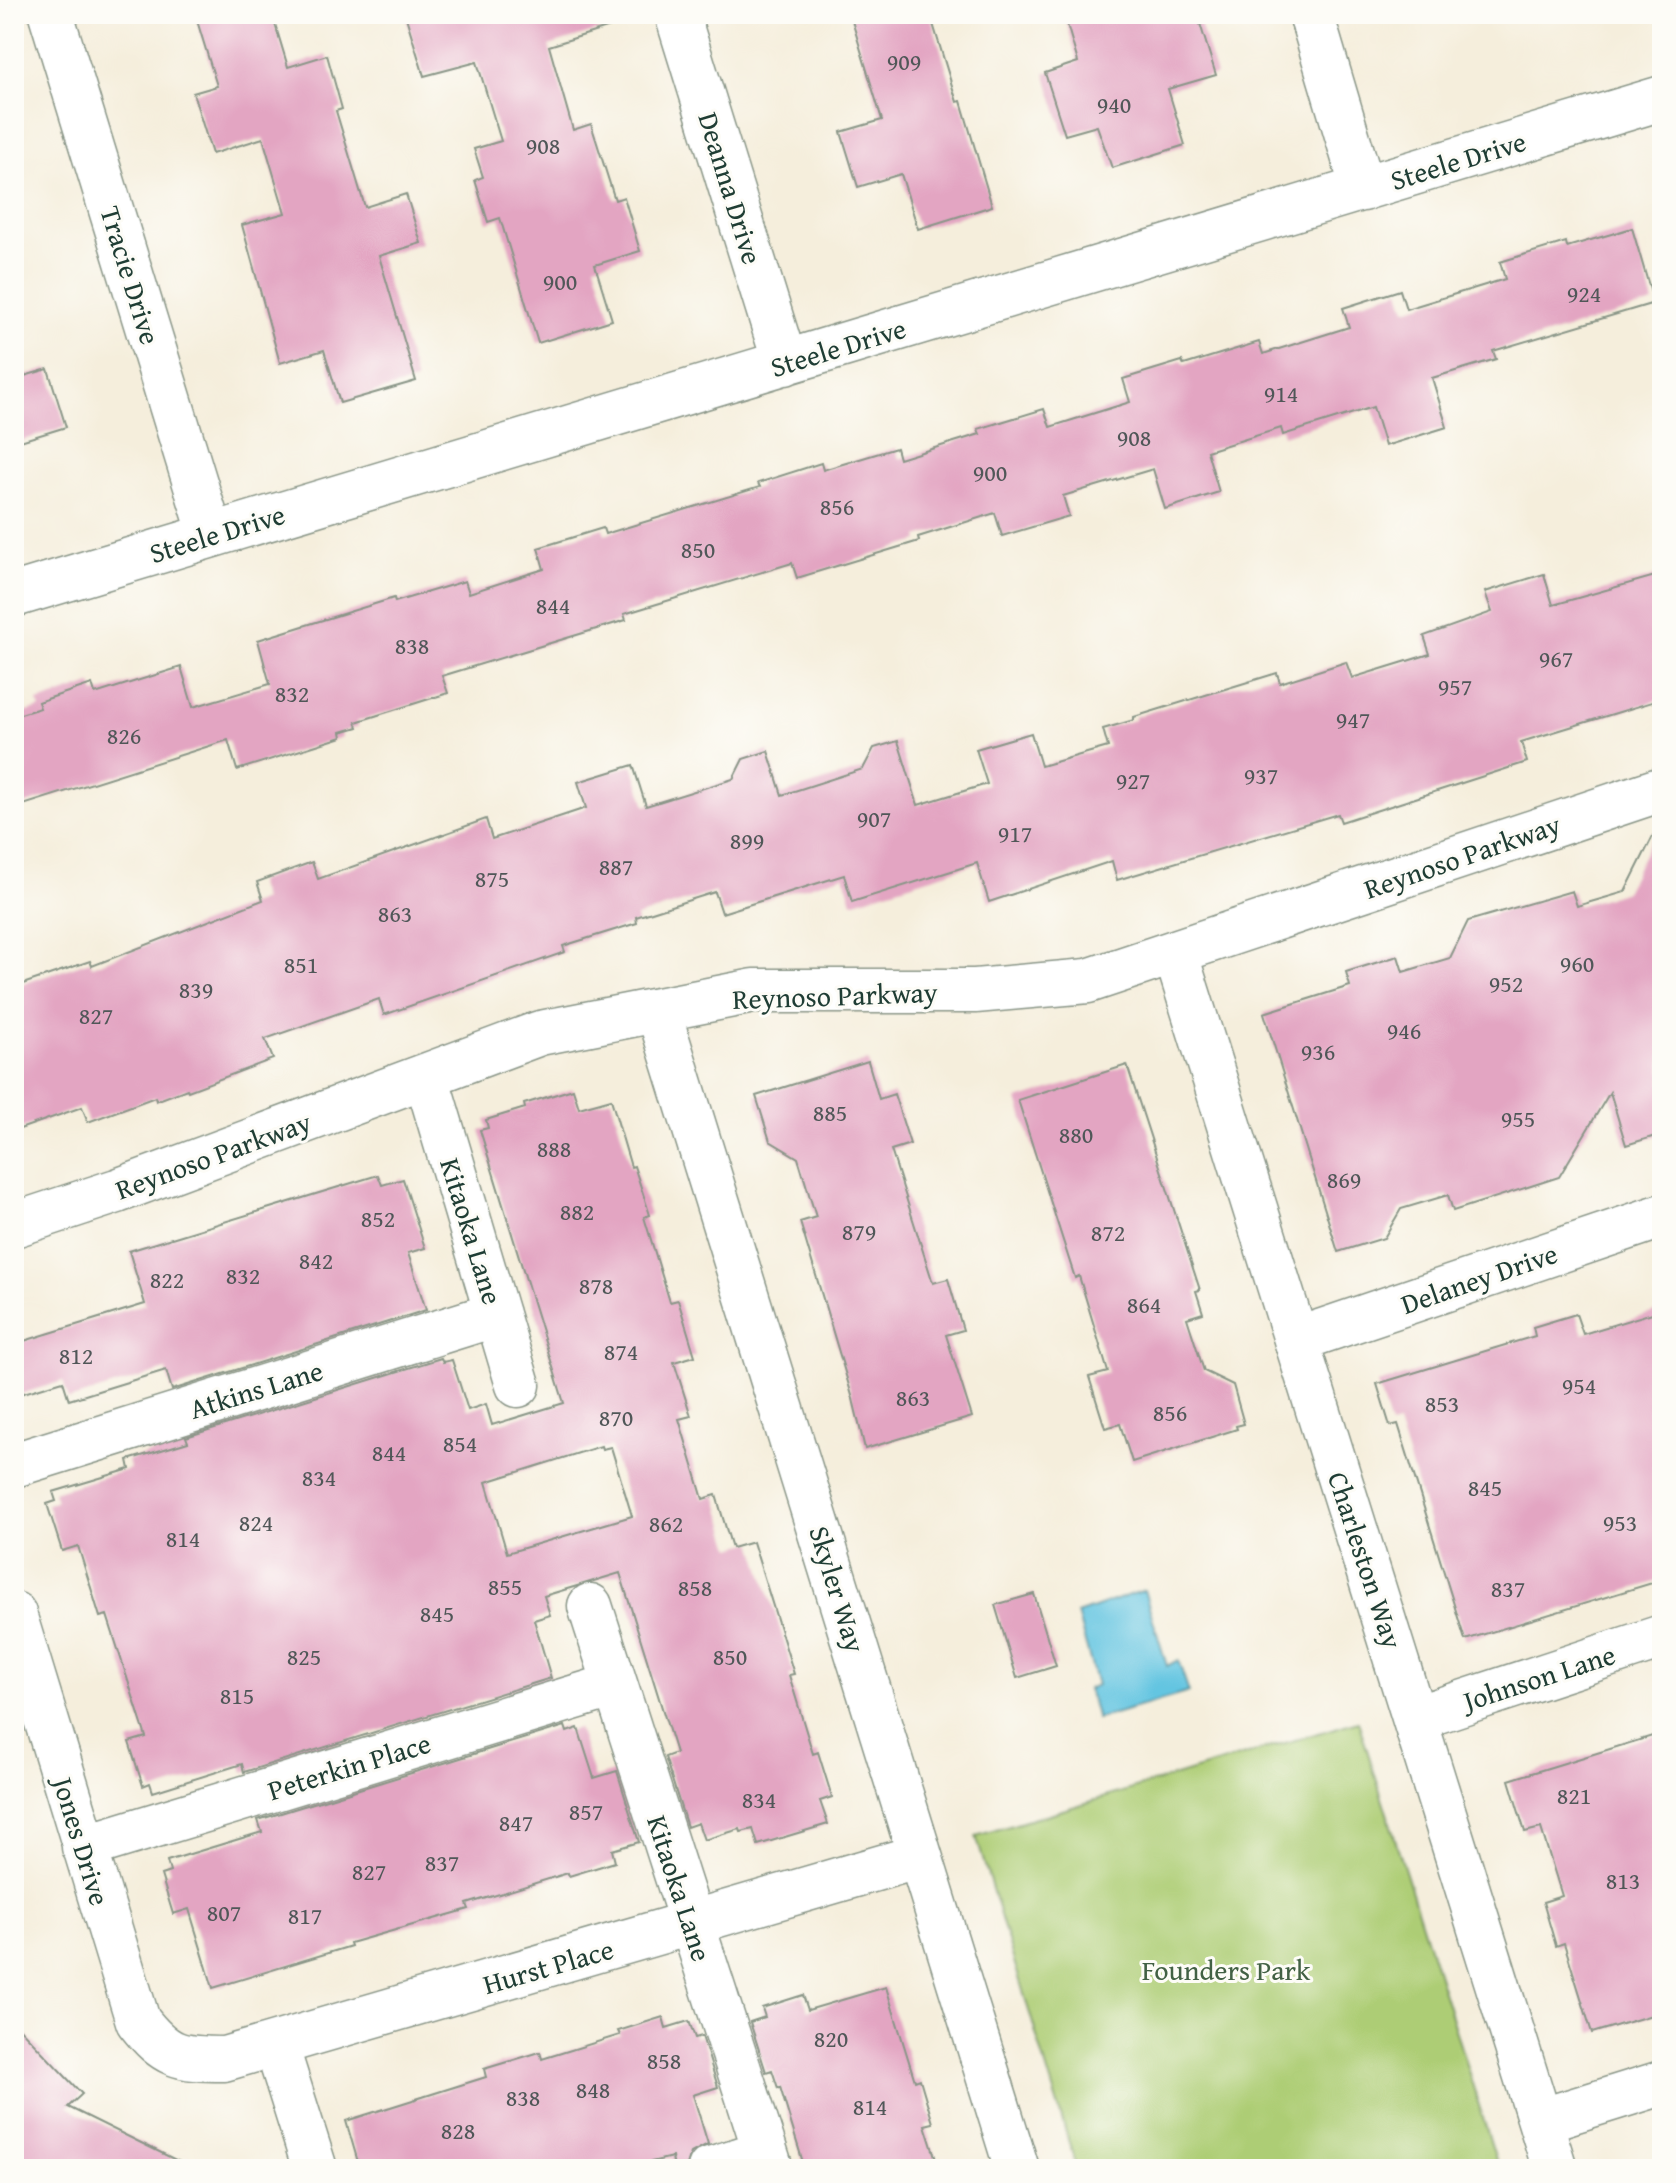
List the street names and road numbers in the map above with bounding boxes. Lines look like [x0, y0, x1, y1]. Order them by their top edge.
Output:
street label: Deanna Drive [688, 107, 774, 269]
street label: Steele Drive [1385, 120, 1531, 200]
street label: Tracie Drive [91, 201, 171, 349]
street label: Steele Drive [765, 307, 911, 387]
street label: Steele Drive [144, 493, 290, 573]
street label: Reynoso Parkway [1358, 803, 1566, 909]
street label: Reynoso Parkway [732, 971, 938, 1019]
street label: Reynoso Parkway [109, 1101, 317, 1209]
street label: Kitaoka Lane [430, 1153, 514, 1309]
street label: Delaney Drive [1395, 1232, 1563, 1324]
street label: Atkins Lane [184, 1349, 328, 1429]
street label: Charleston Way [1318, 1466, 1414, 1654]
street label: Skyler Way [799, 1521, 877, 1657]
street label: Johnson Lane [1455, 1633, 1620, 1722]
street label: Peterkin Place [262, 1722, 436, 1810]
street label: Jones Drive [42, 1769, 121, 1910]
street label: Kitaoka Lane [637, 1810, 723, 1966]
street label: Hurst Place [478, 1928, 618, 2004]

